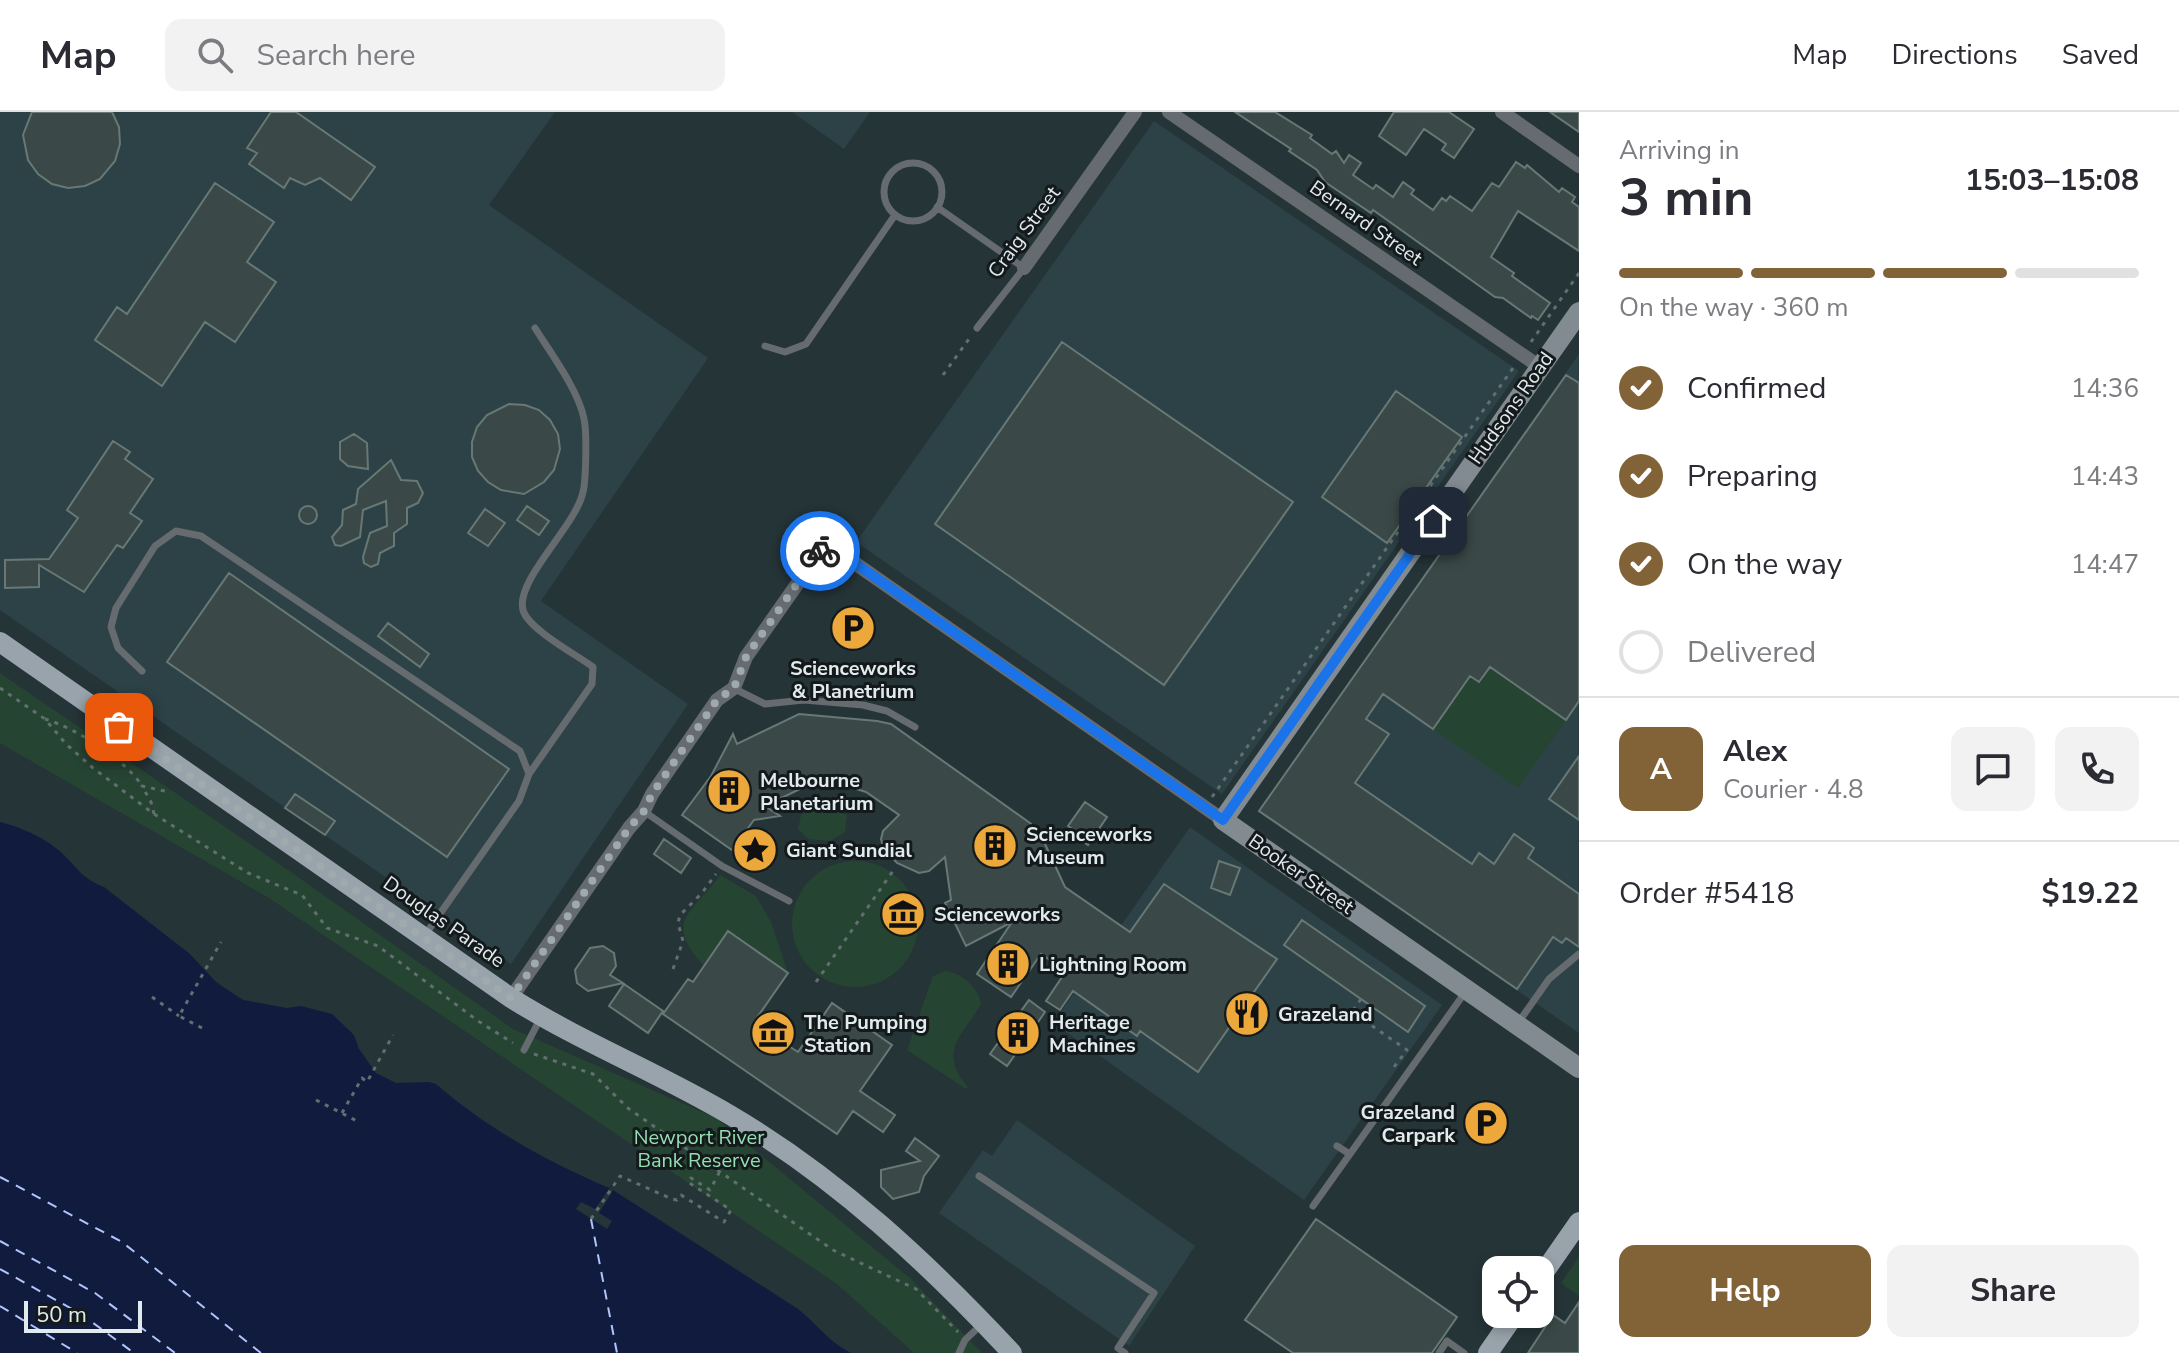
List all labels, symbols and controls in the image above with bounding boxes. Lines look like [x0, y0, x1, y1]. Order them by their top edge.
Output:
search box [165, 19, 725, 91]
text: Map [40, 30, 117, 81]
icon: search [193, 33, 237, 77]
text: Search here [257, 35, 416, 76]
text: Map [1792, 36, 1847, 74]
text: Directions [1891, 36, 2018, 74]
text: Saved [2062, 36, 2139, 74]
text: Arriving in [1619, 133, 1740, 168]
text: 15:03–15:08 [1965, 160, 2139, 201]
text: 3 min [1619, 162, 1754, 233]
street label: Bernard Street [1304, 174, 1428, 272]
street label: Craig Street [982, 180, 1067, 283]
text: On the way · 360 m [1619, 290, 1848, 325]
street label: Hudsons Road [1462, 346, 1560, 470]
icon: check [1619, 366, 1663, 410]
text: Confirmed [1687, 368, 1827, 409]
text: 14:36 [2071, 371, 2139, 406]
icon: check [1619, 454, 1663, 498]
text: Preparing [1687, 456, 1818, 497]
text: 14:43 [2071, 459, 2139, 494]
pin [1399, 487, 1467, 555]
icon: home [1411, 499, 1455, 543]
courier [780, 511, 860, 591]
icon: bike [798, 529, 842, 573]
icon: check [1619, 542, 1663, 586]
text: On the way [1687, 544, 1842, 585]
text: 14:47 [2071, 547, 2139, 582]
parking icon: Scienceworks & Planetrium [829, 604, 877, 652]
text: Delivered [1687, 632, 1816, 673]
place label: Scienceworks & Planetrium [790, 655, 916, 705]
pin [85, 693, 153, 761]
icon: bag [97, 705, 141, 749]
button: chat [1951, 727, 2035, 811]
button: phone [2055, 727, 2139, 811]
text: Alex [1723, 731, 1787, 772]
text: A [1650, 749, 1672, 790]
building icon: Melbourne Planetarium [705, 767, 753, 815]
place label: Melbourne Planetarium [760, 767, 874, 817]
text: Courier · 4.8 [1723, 772, 1864, 807]
place label: Scienceworks Museum [1026, 821, 1152, 871]
building icon: Scienceworks Museum [971, 822, 1019, 870]
place icon: Giant Sundial [731, 826, 779, 874]
street label: Booker Street [1243, 828, 1360, 921]
place label: Giant Sundial [786, 837, 912, 864]
street label: Douglas Parade [378, 870, 510, 974]
text: Order #5418 [1619, 873, 1794, 914]
text: $19.22 [2042, 873, 2139, 914]
museum icon: Scienceworks [879, 890, 927, 938]
place label: Scienceworks [934, 901, 1060, 928]
building icon: Lightning Room [984, 940, 1032, 988]
place label: Lightning Room [1039, 951, 1187, 978]
restaurant icon: Grazeland [1223, 990, 1271, 1038]
place label: Grazeland [1278, 1001, 1373, 1028]
museum icon: The Pumping Station [749, 1009, 797, 1057]
place label: The Pumping Station [804, 1009, 927, 1059]
building icon: Heritage Machines [994, 1009, 1042, 1057]
place label: Heritage Machines [1049, 1009, 1136, 1059]
place label: Grazeland Carpark [1360, 1099, 1456, 1149]
parking icon: Grazeland Carpark [1462, 1099, 1510, 1147]
park label: Newport River Bank Reserve [634, 1124, 764, 1174]
button: Help [1619, 1245, 1871, 1337]
button: Share [1887, 1245, 2139, 1337]
map controls [1482, 1256, 1554, 1328]
button: locate [1482, 1256, 1554, 1328]
scale bar [24, 1297, 142, 1333]
text: 50 m [36, 1300, 87, 1330]

